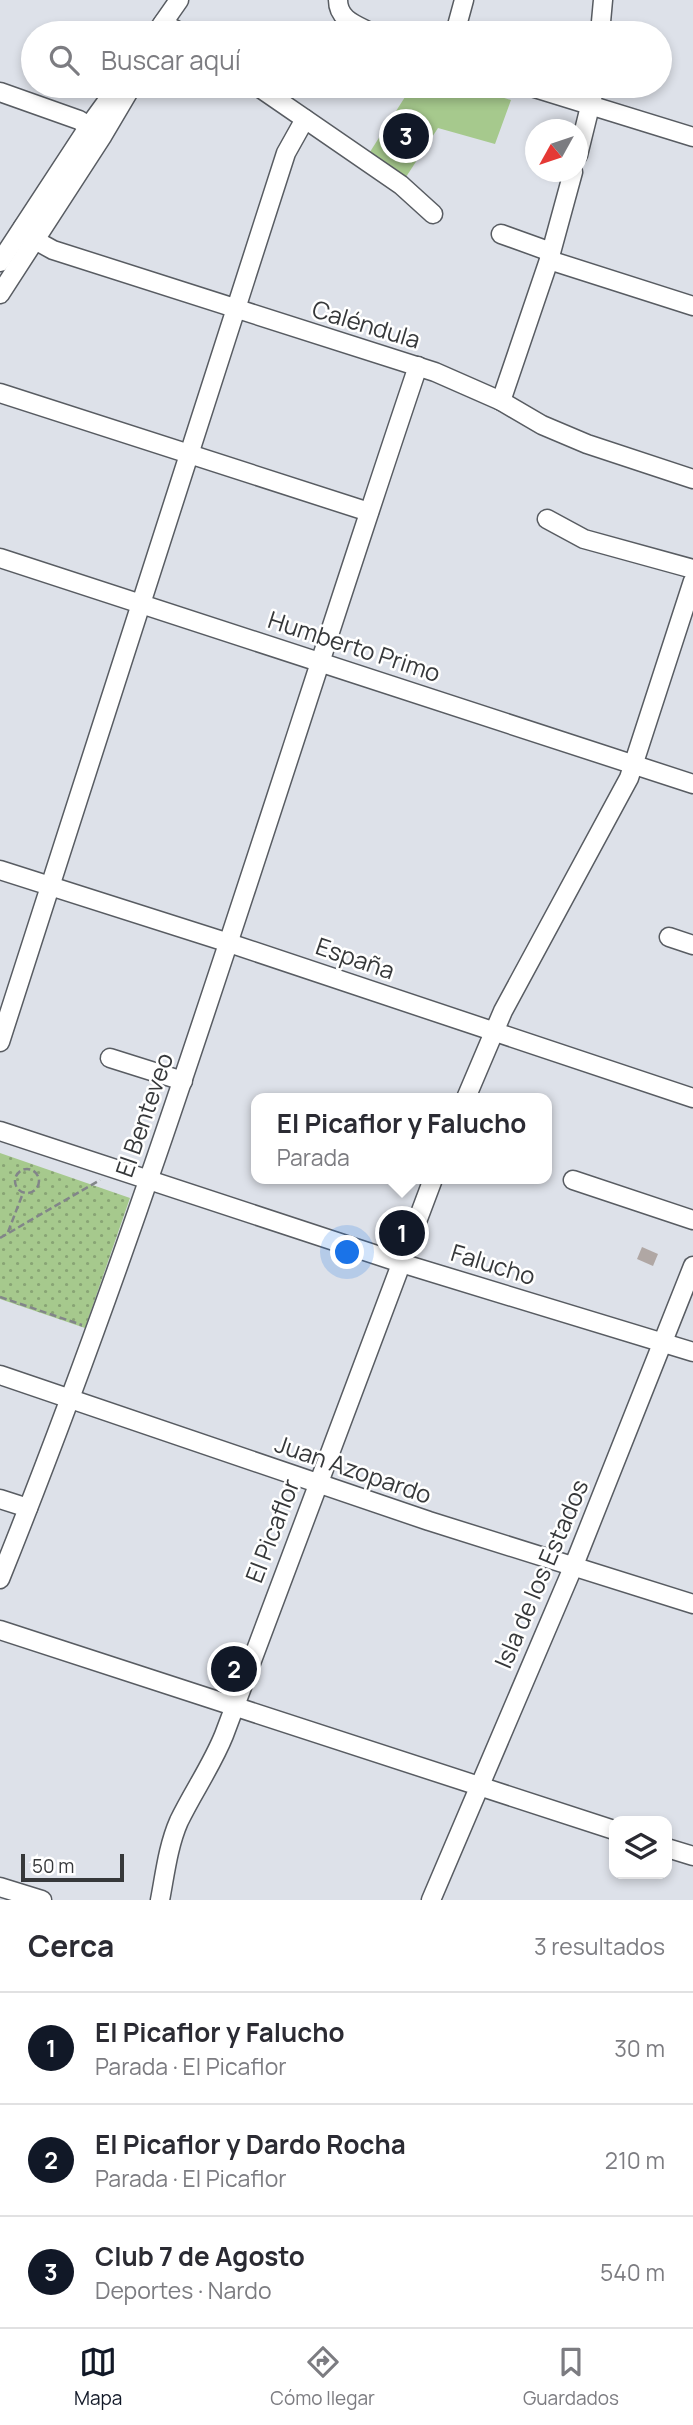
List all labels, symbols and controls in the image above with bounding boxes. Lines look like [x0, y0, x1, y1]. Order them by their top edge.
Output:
search box [21, 21, 672, 98]
icon: search [45, 41, 83, 79]
text: Buscar aquí [101, 42, 241, 78]
pin: 3 [383, 110, 429, 162]
north arrow [525, 119, 588, 182]
street label: Caléndula [308, 292, 425, 356]
street label: Humberto Primo [264, 602, 445, 689]
street label: España [312, 929, 399, 986]
street label: El Benteveo [107, 1048, 180, 1181]
popup [251, 1093, 552, 1184]
text: El Picaflor y Falucho [277, 1105, 526, 1141]
text: Parada [277, 1141, 350, 1173]
pin: 1 [379, 1207, 425, 1259]
your location [330, 1235, 364, 1269]
street label: Falucho [447, 1235, 540, 1292]
street label: Juan Azopardo [271, 1426, 436, 1511]
street label: El Picaflor [237, 1474, 307, 1587]
street label: Isla de los Estados [486, 1474, 595, 1673]
pin: 2 [211, 1643, 257, 1695]
map controls [609, 1816, 672, 1879]
button: layers [609, 1816, 672, 1879]
scale bar [21, 1851, 124, 1883]
text: 50 m [32, 1853, 74, 1879]
text: Cerca [28, 1925, 114, 1966]
text: 3 resultados [534, 1930, 665, 1962]
text: El Picaflor y Falucho [95, 2014, 345, 2050]
text: 1 [46, 2032, 56, 2064]
text: 30 m [614, 2032, 665, 2064]
text: Parada · El Picaflor [95, 2050, 287, 2082]
text: El Picaflor y Dardo Rocha [95, 2126, 406, 2162]
text: 2 [44, 2144, 58, 2176]
text: 210 m [605, 2144, 665, 2176]
text: Parada · El Picaflor [95, 2162, 287, 2194]
text: Club 7 de Agosto [95, 2238, 305, 2274]
text: 3 [44, 2256, 58, 2288]
text: 540 m [600, 2256, 665, 2288]
text: Deportes · Nardo [95, 2274, 272, 2306]
tab: Mapa [74, 2343, 122, 2411]
tab: Cómo llegar [270, 2343, 375, 2411]
tab: Guardados [523, 2343, 619, 2411]

